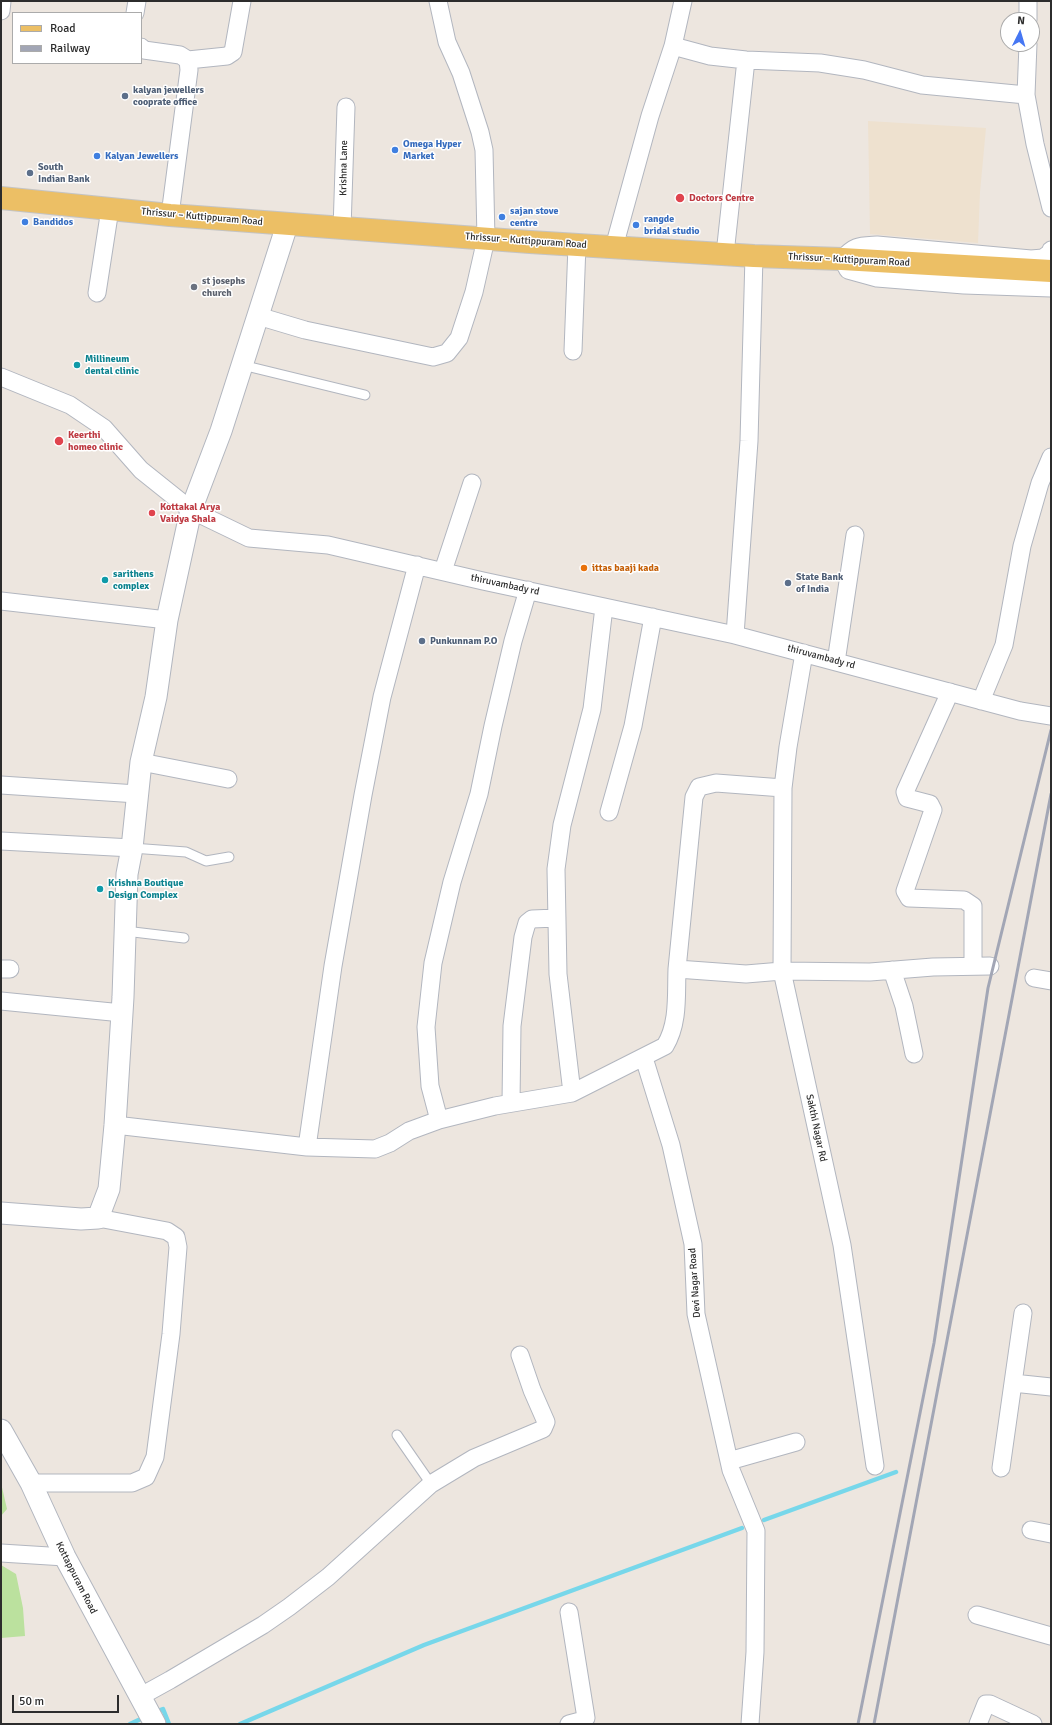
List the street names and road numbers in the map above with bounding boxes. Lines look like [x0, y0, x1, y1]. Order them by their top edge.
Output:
street label: Krishna Lane [338, 140, 350, 196]
street label: Thrissur – Kuttippuram Road [141, 206, 263, 228]
street label: Thrissur – Kuttippuram Road [465, 231, 587, 251]
street label: Thrissur – Kuttippuram Road [788, 251, 910, 269]
street label: thiruvambady rd [470, 572, 540, 598]
street label: thiruvambady rd [786, 642, 856, 672]
street label: Sakthi Nagar Rd [803, 1093, 829, 1163]
street label: Devi Nagar Road [687, 1248, 703, 1318]
street label: Kottappuram Road [53, 1540, 99, 1616]

